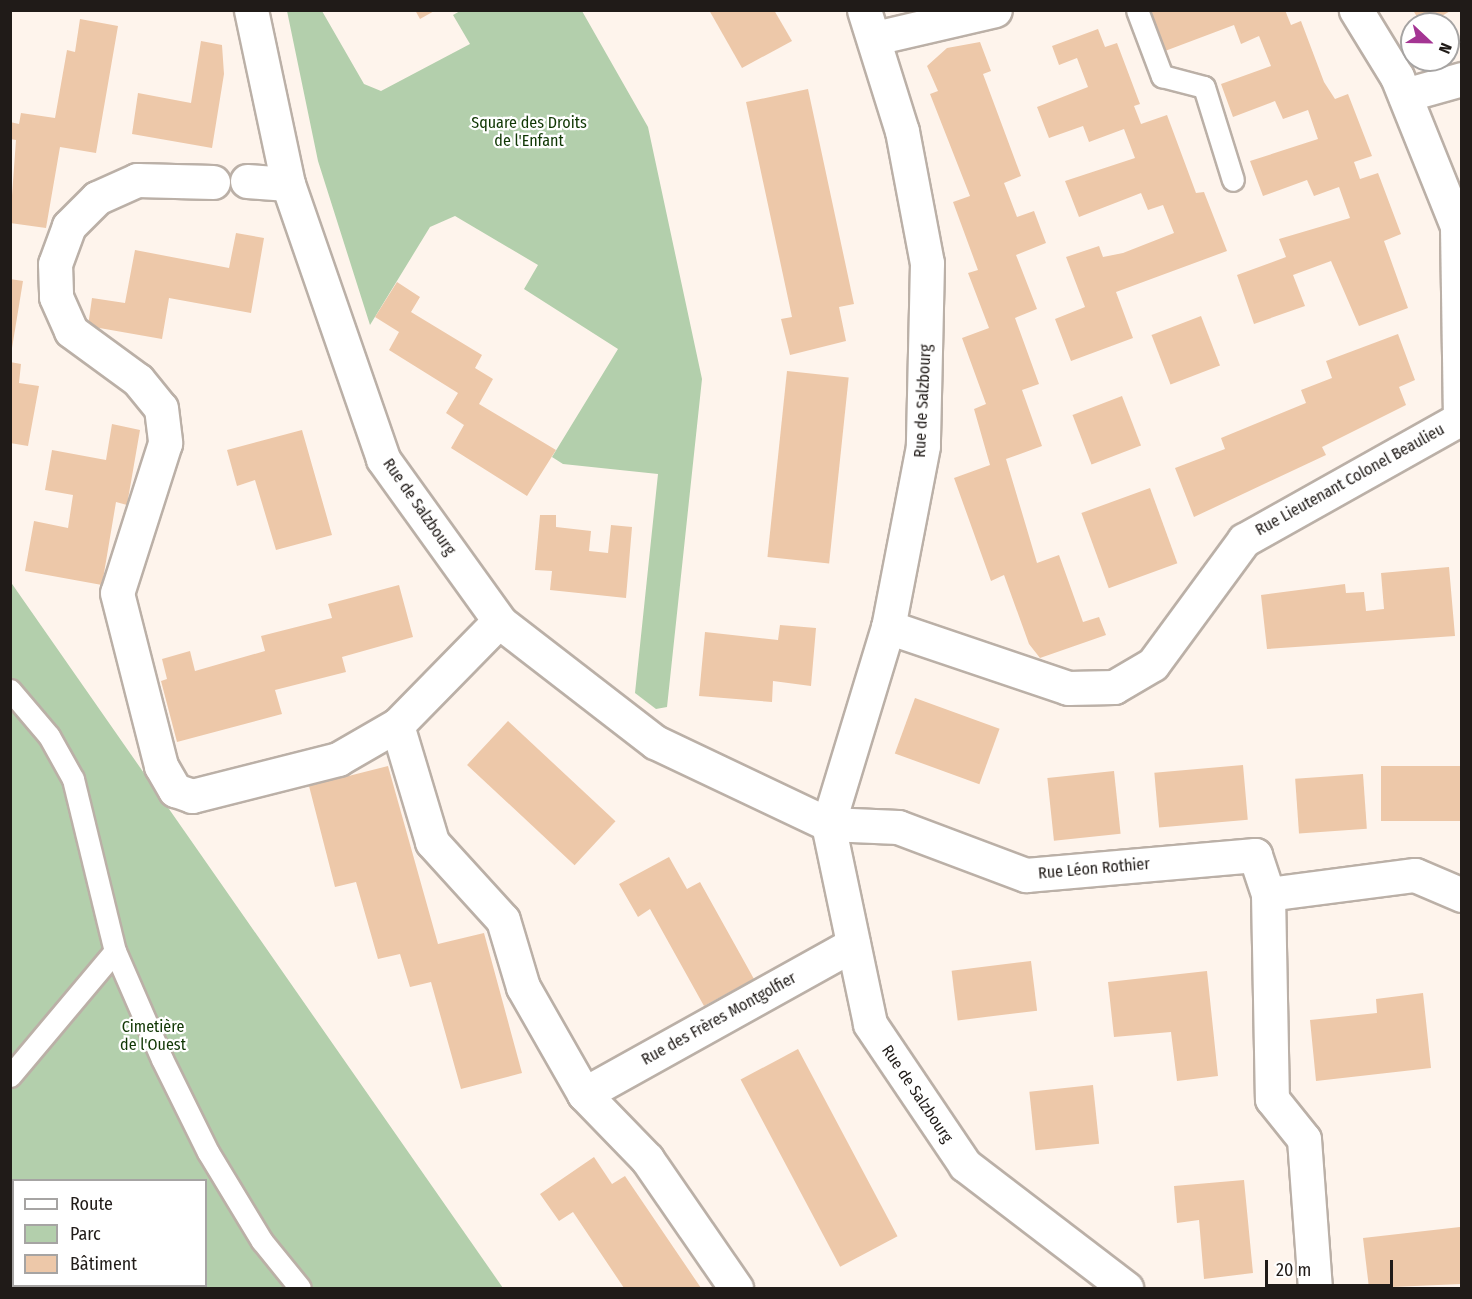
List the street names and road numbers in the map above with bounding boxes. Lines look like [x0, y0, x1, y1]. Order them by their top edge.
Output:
street label: Rue de Salzbourg [910, 344, 936, 458]
street label: Rue Lieutenant Colonel Beaulieu [1252, 420, 1448, 540]
street label: Rue de Salzbourg [379, 455, 459, 559]
street label: Rue Léon Rothier [1037, 855, 1151, 883]
street label: Rue des Frères Montgolfier [638, 968, 800, 1070]
street label: Rue de Salzbourg [877, 1042, 957, 1146]

